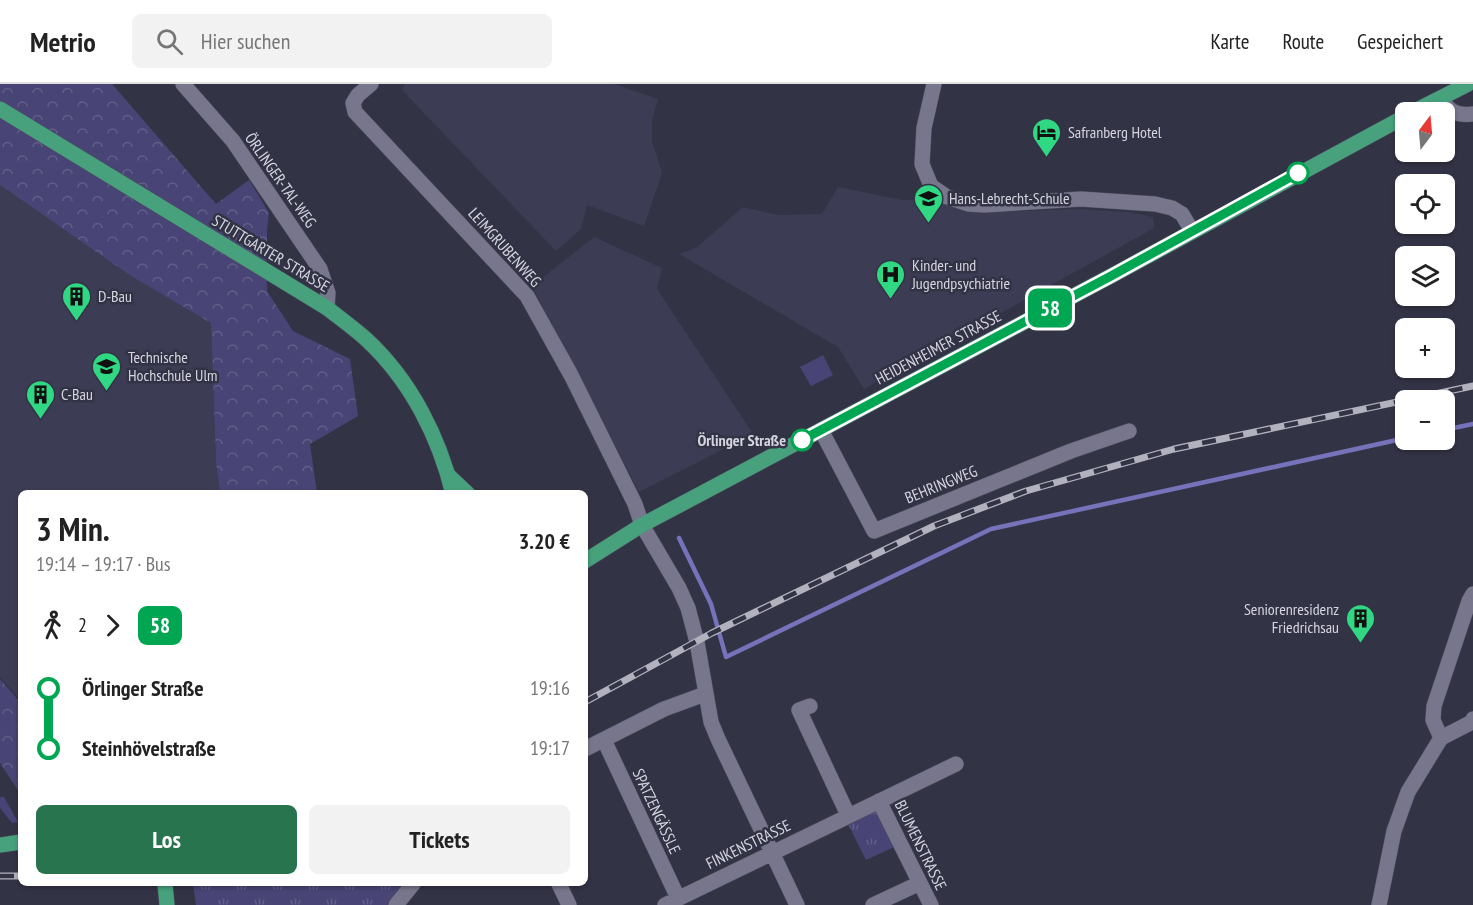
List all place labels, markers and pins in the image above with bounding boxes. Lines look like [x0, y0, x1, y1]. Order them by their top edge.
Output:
hotel icon: Safranberg Hotel [1031, 116, 1063, 158]
place label: Safranberg Hotel [1068, 122, 1162, 142]
unlabelled marker [1287, 162, 1309, 184]
school or university icon: Hans-Lebrecht-Schule [912, 182, 944, 224]
place label: Hans-Lebrecht-Schule [949, 188, 1070, 208]
place label: Kinder- und Jugendpsychiatrie [911, 255, 1010, 293]
hospital icon: Kinder- und Jugendpsychiatrie [875, 258, 907, 300]
building icon: D-Bau [61, 280, 93, 322]
place label: D-Bau [98, 286, 132, 306]
place label: Technische Hochschule Ulm [128, 347, 218, 385]
school or university icon: Technische Hochschule Ulm [91, 350, 123, 392]
building icon: C-Bau [24, 378, 56, 420]
place label: C-Bau [61, 384, 93, 404]
marker: Örlinger Straße [791, 429, 813, 451]
place label: Örlinger Straße [698, 430, 786, 450]
place label: Seniorenresidenz Friedrichsau [1244, 599, 1339, 637]
building icon: Seniorenresidenz Friedrichsau [1344, 602, 1376, 644]

